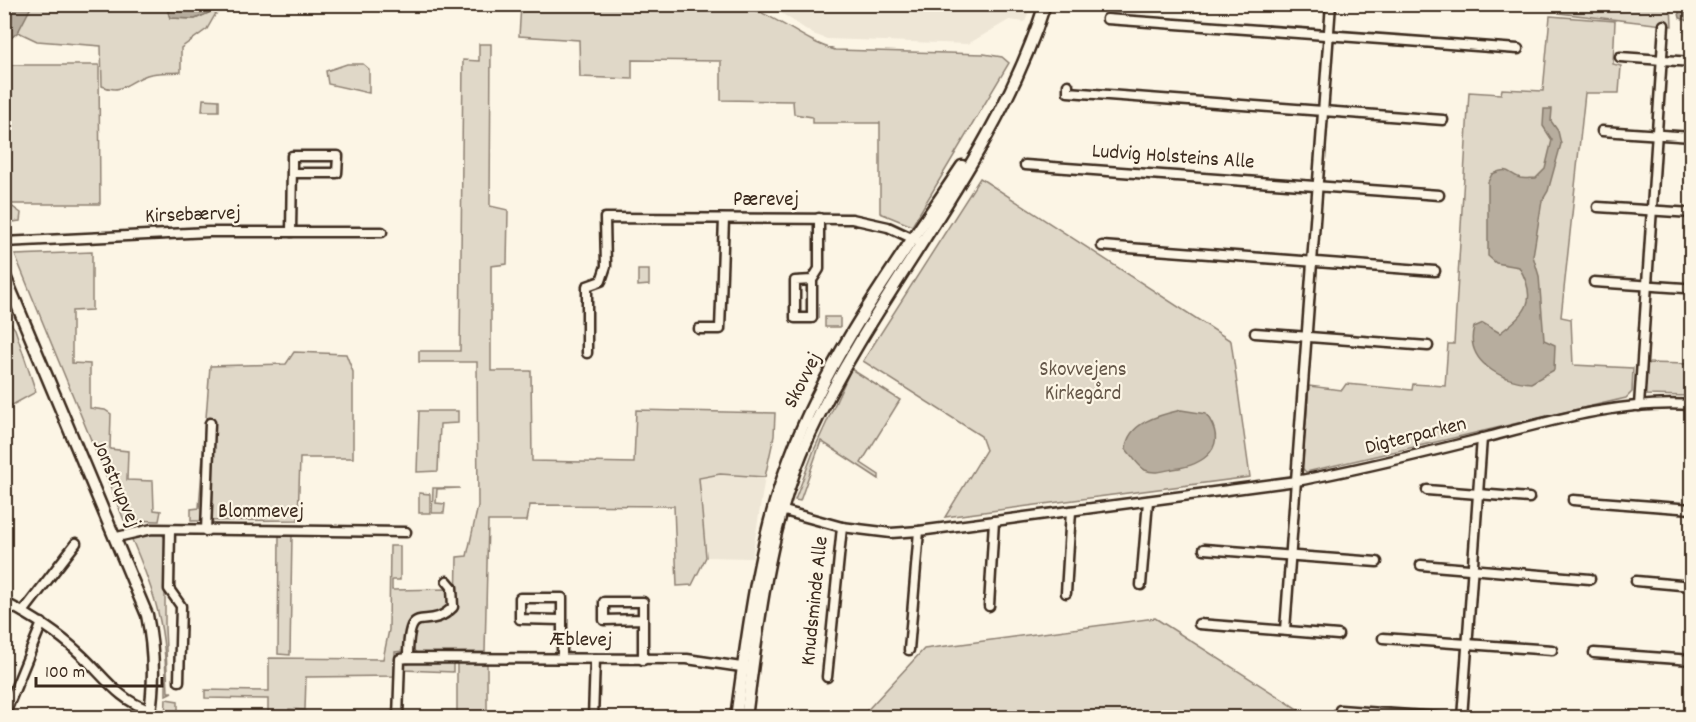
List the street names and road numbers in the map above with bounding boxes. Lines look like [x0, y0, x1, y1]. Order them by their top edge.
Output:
street label: Ludvig Holsteins Alle [1091, 137, 1255, 179]
street label: Pærevej [733, 186, 799, 216]
street label: Kirsebærvej [145, 199, 241, 233]
street label: Skovvej [777, 348, 831, 414]
street label: Digterparken [1362, 410, 1470, 464]
street label: Jonstrupvej [83, 435, 147, 533]
street label: Blommevej [218, 498, 304, 528]
street label: Knudsminde Alle [794, 535, 838, 667]
street label: Æblevej [549, 625, 613, 657]

